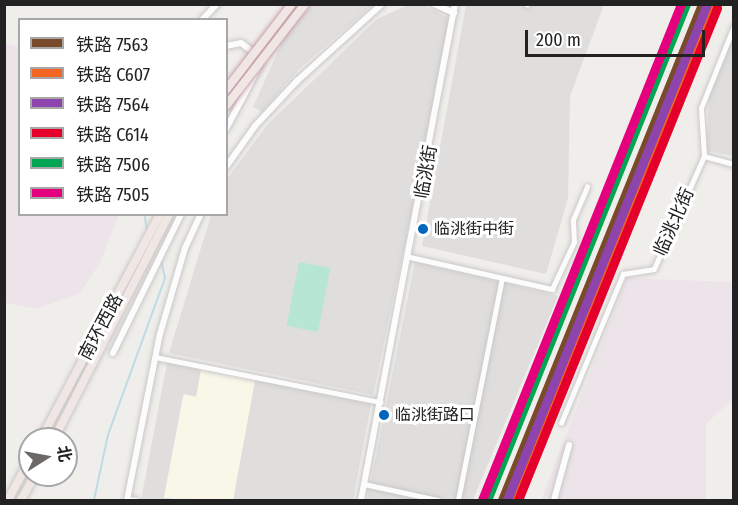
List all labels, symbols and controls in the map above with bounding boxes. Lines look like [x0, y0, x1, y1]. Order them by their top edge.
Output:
legend [18, 18, 228, 216]
scale bar [528, 18, 708, 56]
text: 200 m [536, 29, 581, 51]
text: 铁路 7563 [76, 34, 148, 56]
text: 铁路 C607 [76, 64, 150, 86]
text: 铁路 7564 [76, 94, 149, 116]
text: 铁路 C614 [76, 124, 149, 146]
street label: 临洮街 [411, 144, 441, 200]
text: 铁路 7506 [76, 154, 150, 176]
text: 铁路 7505 [76, 184, 149, 206]
street label: 临洮北街 [649, 185, 699, 259]
place label: 临洮街中街 [434, 219, 514, 239]
marker: 临洮街中街 [417, 223, 429, 235]
street label: 南环西路 [75, 290, 127, 364]
place label: 临洮街路口 [395, 405, 475, 425]
marker: 临洮街路口 [378, 409, 390, 421]
north arrow [18, 427, 78, 487]
text: 北 [53, 444, 75, 464]

